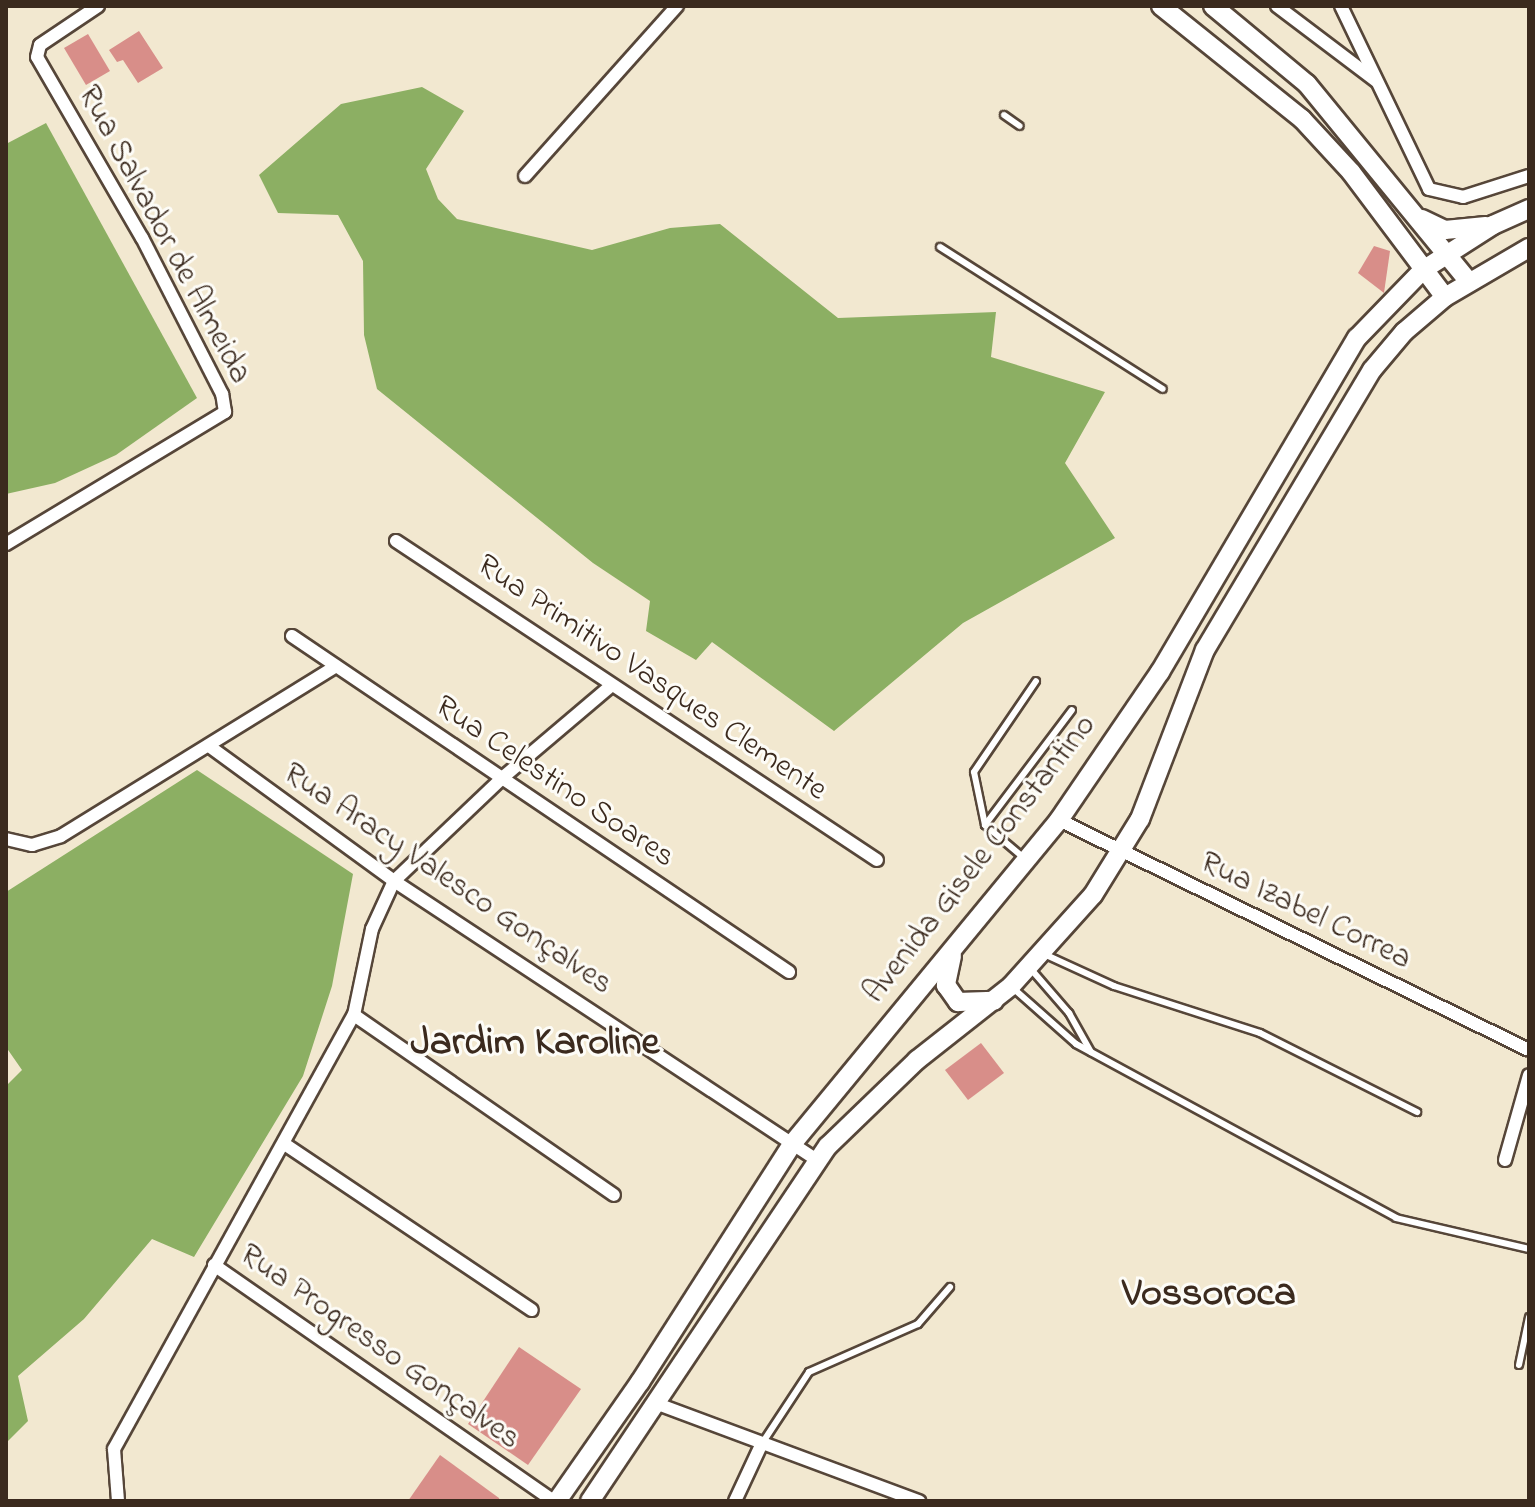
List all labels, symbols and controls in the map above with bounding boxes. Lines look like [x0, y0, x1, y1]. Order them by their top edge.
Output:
street label: Rua Salvador de Almeida [68, 79, 258, 391]
street label: Rua Primitivo Vasques Clemente [469, 547, 833, 811]
street label: Rua Celestino Soares [427, 689, 681, 877]
street label: Avenida Gisele Constantino [856, 708, 1106, 1012]
street label: Rua Aracy Valesco Gonçalves [275, 755, 619, 1005]
street label: Rua Izabel Correa [1193, 844, 1417, 980]
district label: Jardim Karoline [411, 1020, 659, 1068]
street label: Rua Progresso Gonçalves [231, 1237, 527, 1459]
district label: Vossoroca [1122, 1271, 1296, 1319]

